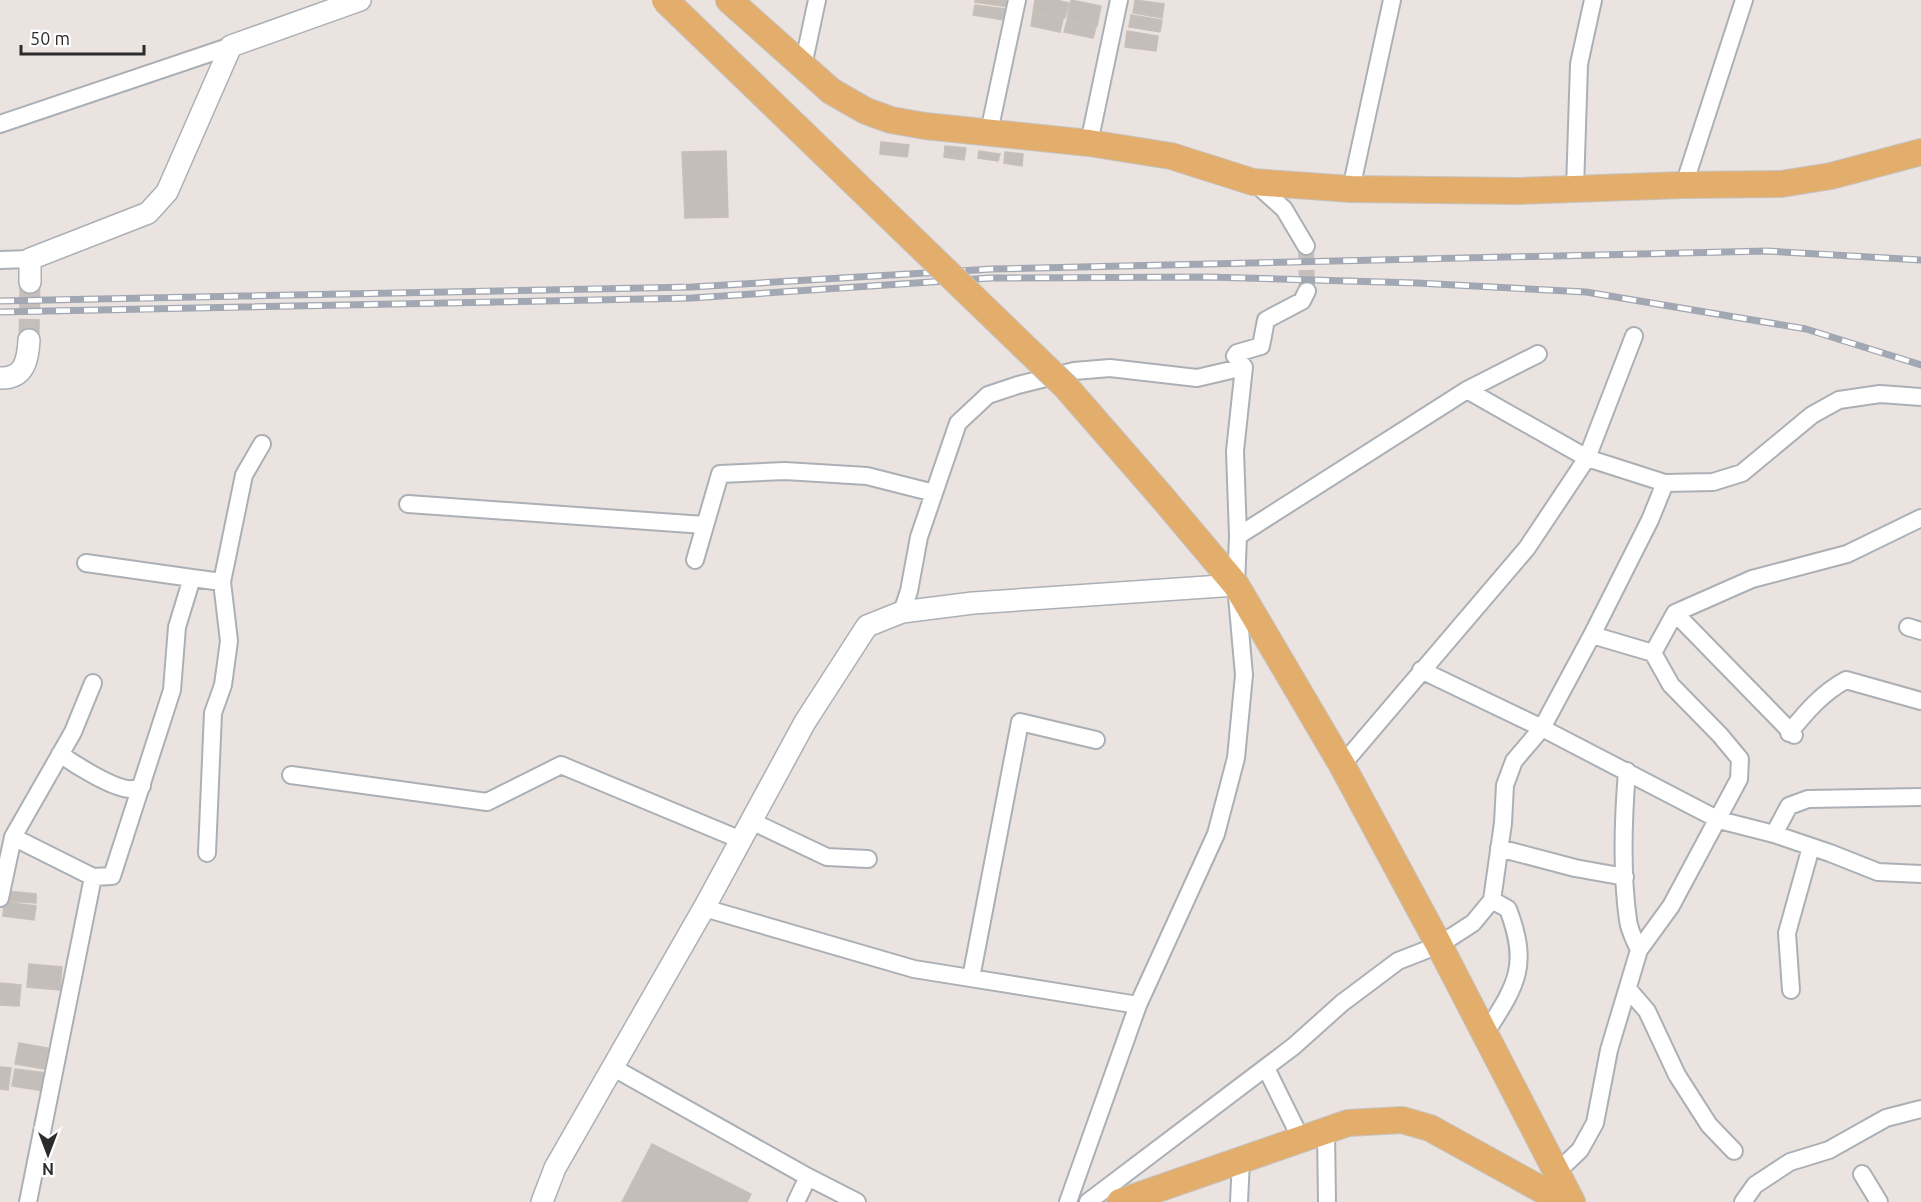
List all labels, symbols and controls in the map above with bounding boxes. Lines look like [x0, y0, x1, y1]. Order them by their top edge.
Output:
scale bar [21, 18, 144, 56]
text: 50 m [30, 28, 70, 48]
north arrow [18, 1124, 78, 1184]
text: N [42, 1160, 54, 1178]

